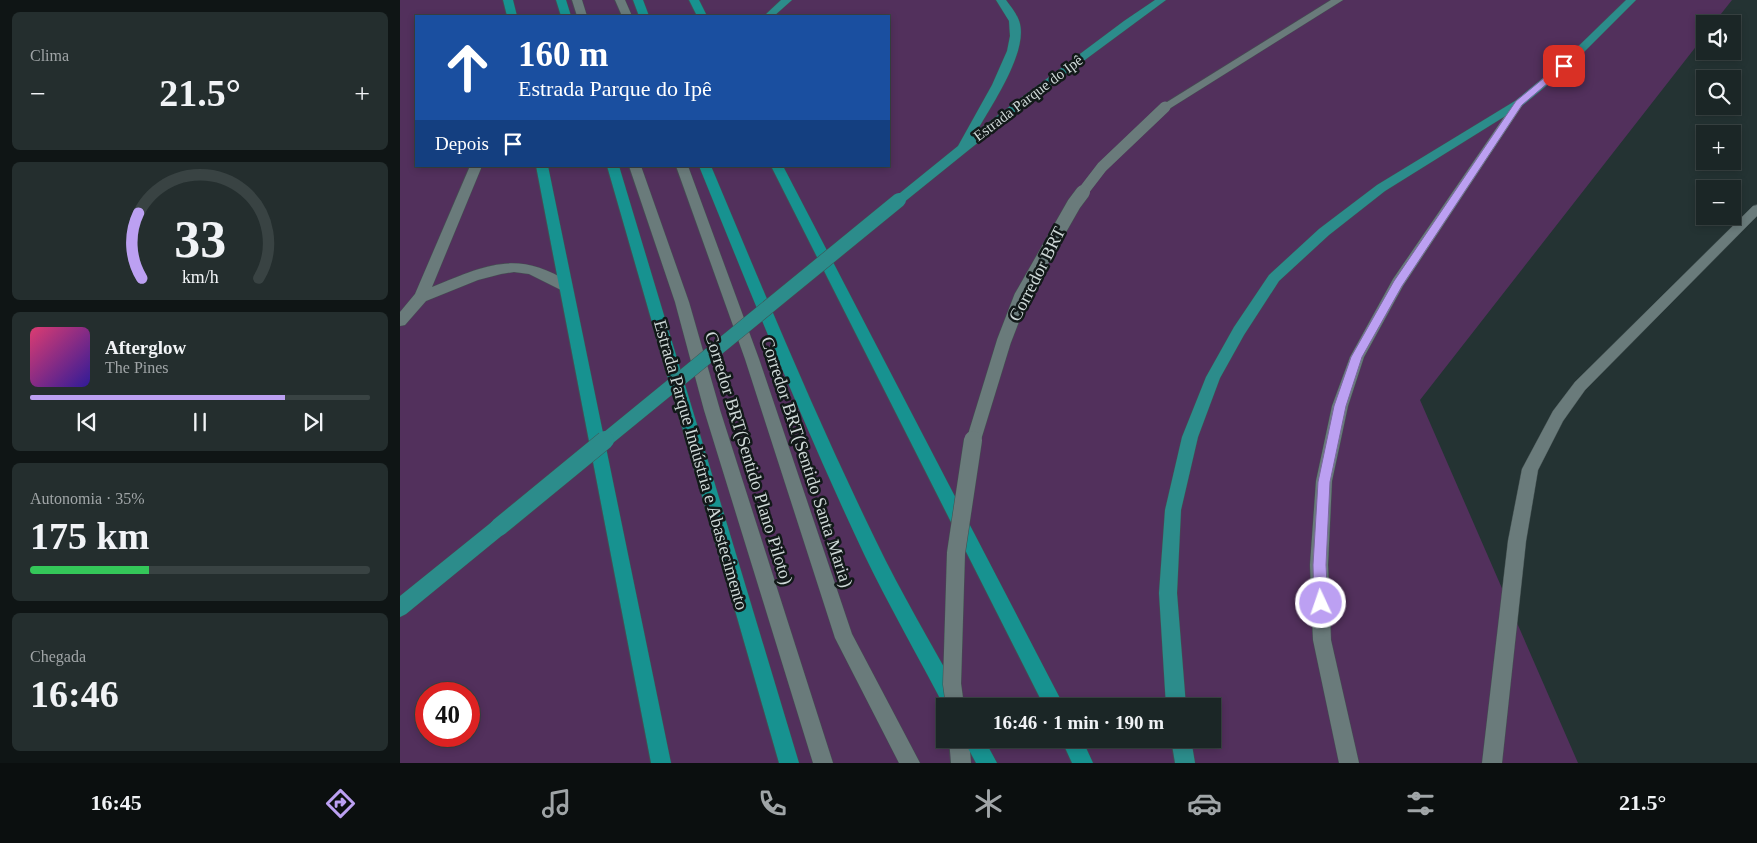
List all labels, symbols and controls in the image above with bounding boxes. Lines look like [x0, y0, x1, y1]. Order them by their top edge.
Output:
map controls [1696, 15, 1741, 225]
button: sound [1696, 15, 1741, 60]
icon: ahead [435, 35, 500, 100]
text: 160 m [518, 35, 608, 74]
pin [1543, 45, 1585, 87]
text: Clima [30, 47, 69, 64]
street label: Estrada Parque do Ipê [970, 52, 1086, 144]
icon: arrive [1550, 52, 1578, 80]
button: search [1696, 70, 1741, 115]
text: 21.5° [159, 72, 241, 114]
text: Estrada Parque do Ipê [518, 76, 712, 101]
text: − [30, 78, 46, 109]
text: + [354, 78, 370, 109]
button: + [1696, 125, 1741, 170]
icon: arrive [499, 130, 527, 158]
text: Depois [435, 133, 489, 154]
button: − [1696, 180, 1741, 225]
text: 33 [174, 211, 226, 268]
street label: Corredor BRT [1005, 223, 1069, 325]
text: km/h [182, 267, 218, 287]
street label: Estrada Parque Indústria e Abastecimento [650, 318, 752, 612]
street label: Corredor BRT(Sentido Plano Piloto) [700, 329, 797, 587]
street label: Corredor BRT(Sentido Santa Maria) [756, 334, 857, 590]
text: Afterglow [105, 337, 186, 358]
text: The Pines [105, 359, 169, 376]
icon: previous [73, 408, 101, 436]
icon: pause [186, 408, 214, 436]
icon: next [299, 408, 327, 436]
text: Autonomia · 35% [30, 490, 145, 507]
text: 175 km [30, 515, 149, 557]
position arrow [1294, 576, 1346, 628]
text: Chegada [30, 648, 86, 665]
text: 16:46 [30, 673, 119, 715]
speed limit sign: 40 [415, 682, 480, 747]
text: 16:46 · 1 min · 190 m [993, 712, 1164, 733]
icon: directions [323, 786, 358, 821]
icon: music [539, 786, 574, 821]
icon: phone [755, 786, 790, 821]
icon: climate [971, 786, 1006, 821]
icon: car [1187, 786, 1222, 821]
icon: filters [1403, 786, 1438, 821]
text: 16:45 [91, 790, 142, 815]
text: 21.5° [1619, 790, 1666, 815]

